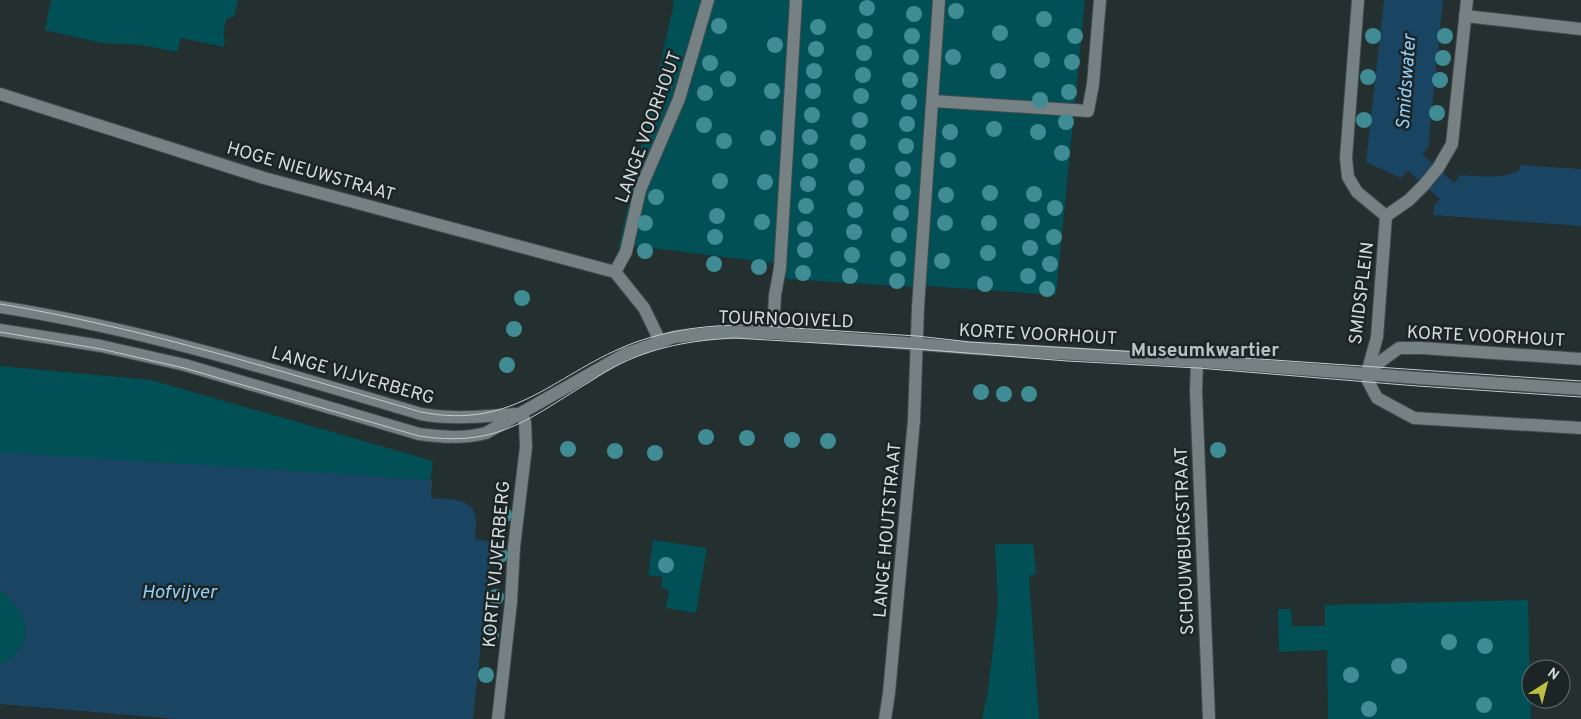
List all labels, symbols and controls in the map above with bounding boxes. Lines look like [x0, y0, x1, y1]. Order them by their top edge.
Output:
water label: Smidswater [1392, 32, 1422, 131]
street label: LANGE VOORHOUT [611, 48, 688, 207]
street label: HOGE NIEUWSTRAAT [224, 137, 397, 207]
street label: SMIDSPLEIN [1345, 241, 1380, 346]
street label: TOURNOOIVELD [718, 307, 854, 334]
street label: KORTE VOORHOUT [958, 320, 1118, 351]
street label: KORTE VOORHOUT [1406, 322, 1566, 353]
district label: Museumkwartier [1131, 339, 1279, 363]
street label: LANGE VIJVERBERG [268, 342, 437, 411]
street label: LANGE HOUTSTRAAT [869, 441, 908, 619]
street label: SCHOUWBURGSTRAAT [1171, 446, 1200, 636]
street label: KORTE VIJVERBERG [479, 480, 516, 649]
water label: Hofvijver [142, 581, 218, 605]
north arrow [1521, 659, 1571, 709]
text: N [1544, 665, 1562, 685]

